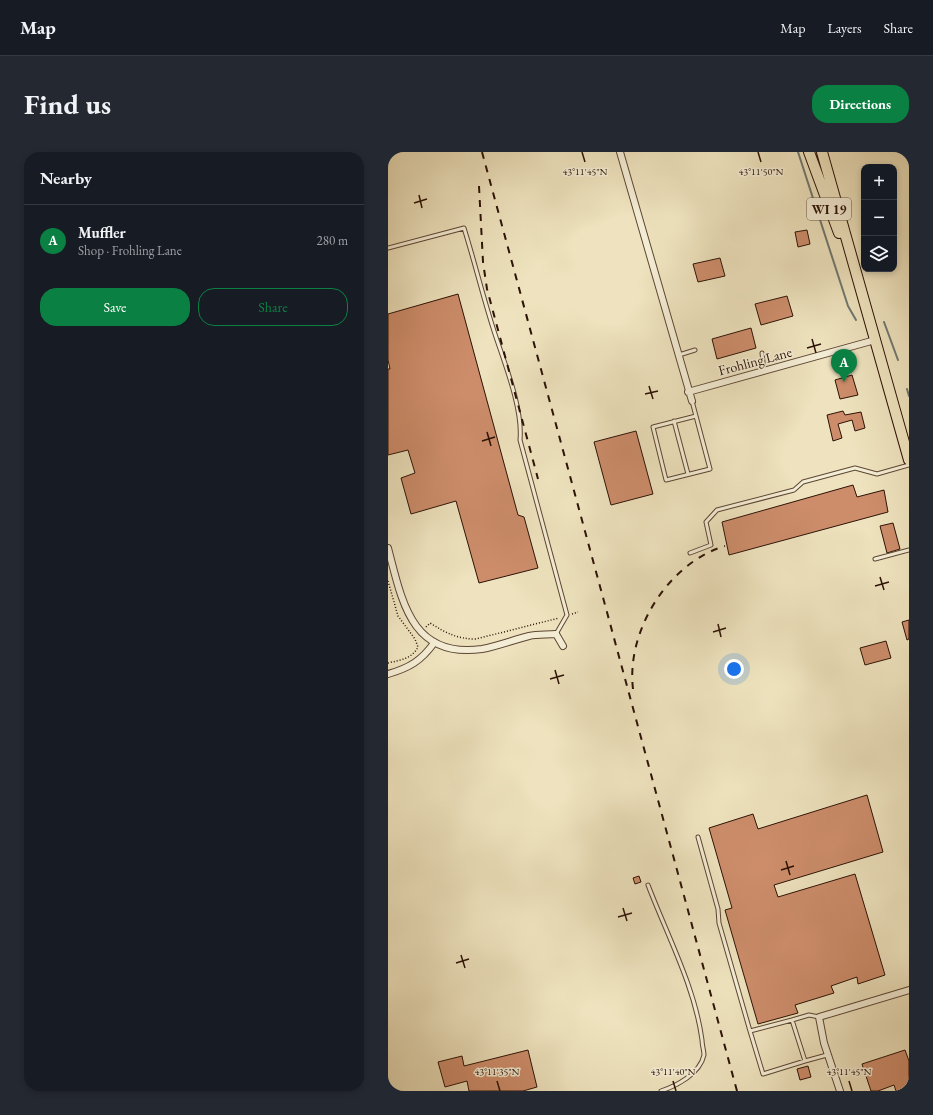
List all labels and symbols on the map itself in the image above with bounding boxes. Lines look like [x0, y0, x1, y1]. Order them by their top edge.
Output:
text: 43°11'45"N [563, 165, 608, 178]
text: 43°11'50"N [739, 165, 784, 178]
road number: WI 19 [807, 198, 851, 220]
street label: Frohling Lane [716, 342, 794, 379]
pin: A [831, 349, 857, 382]
your location [724, 659, 744, 679]
text: 43°11'35"N [475, 1065, 520, 1078]
text: 43°11'40"N [651, 1065, 696, 1078]
text: 43°11'45"N [827, 1065, 872, 1078]

